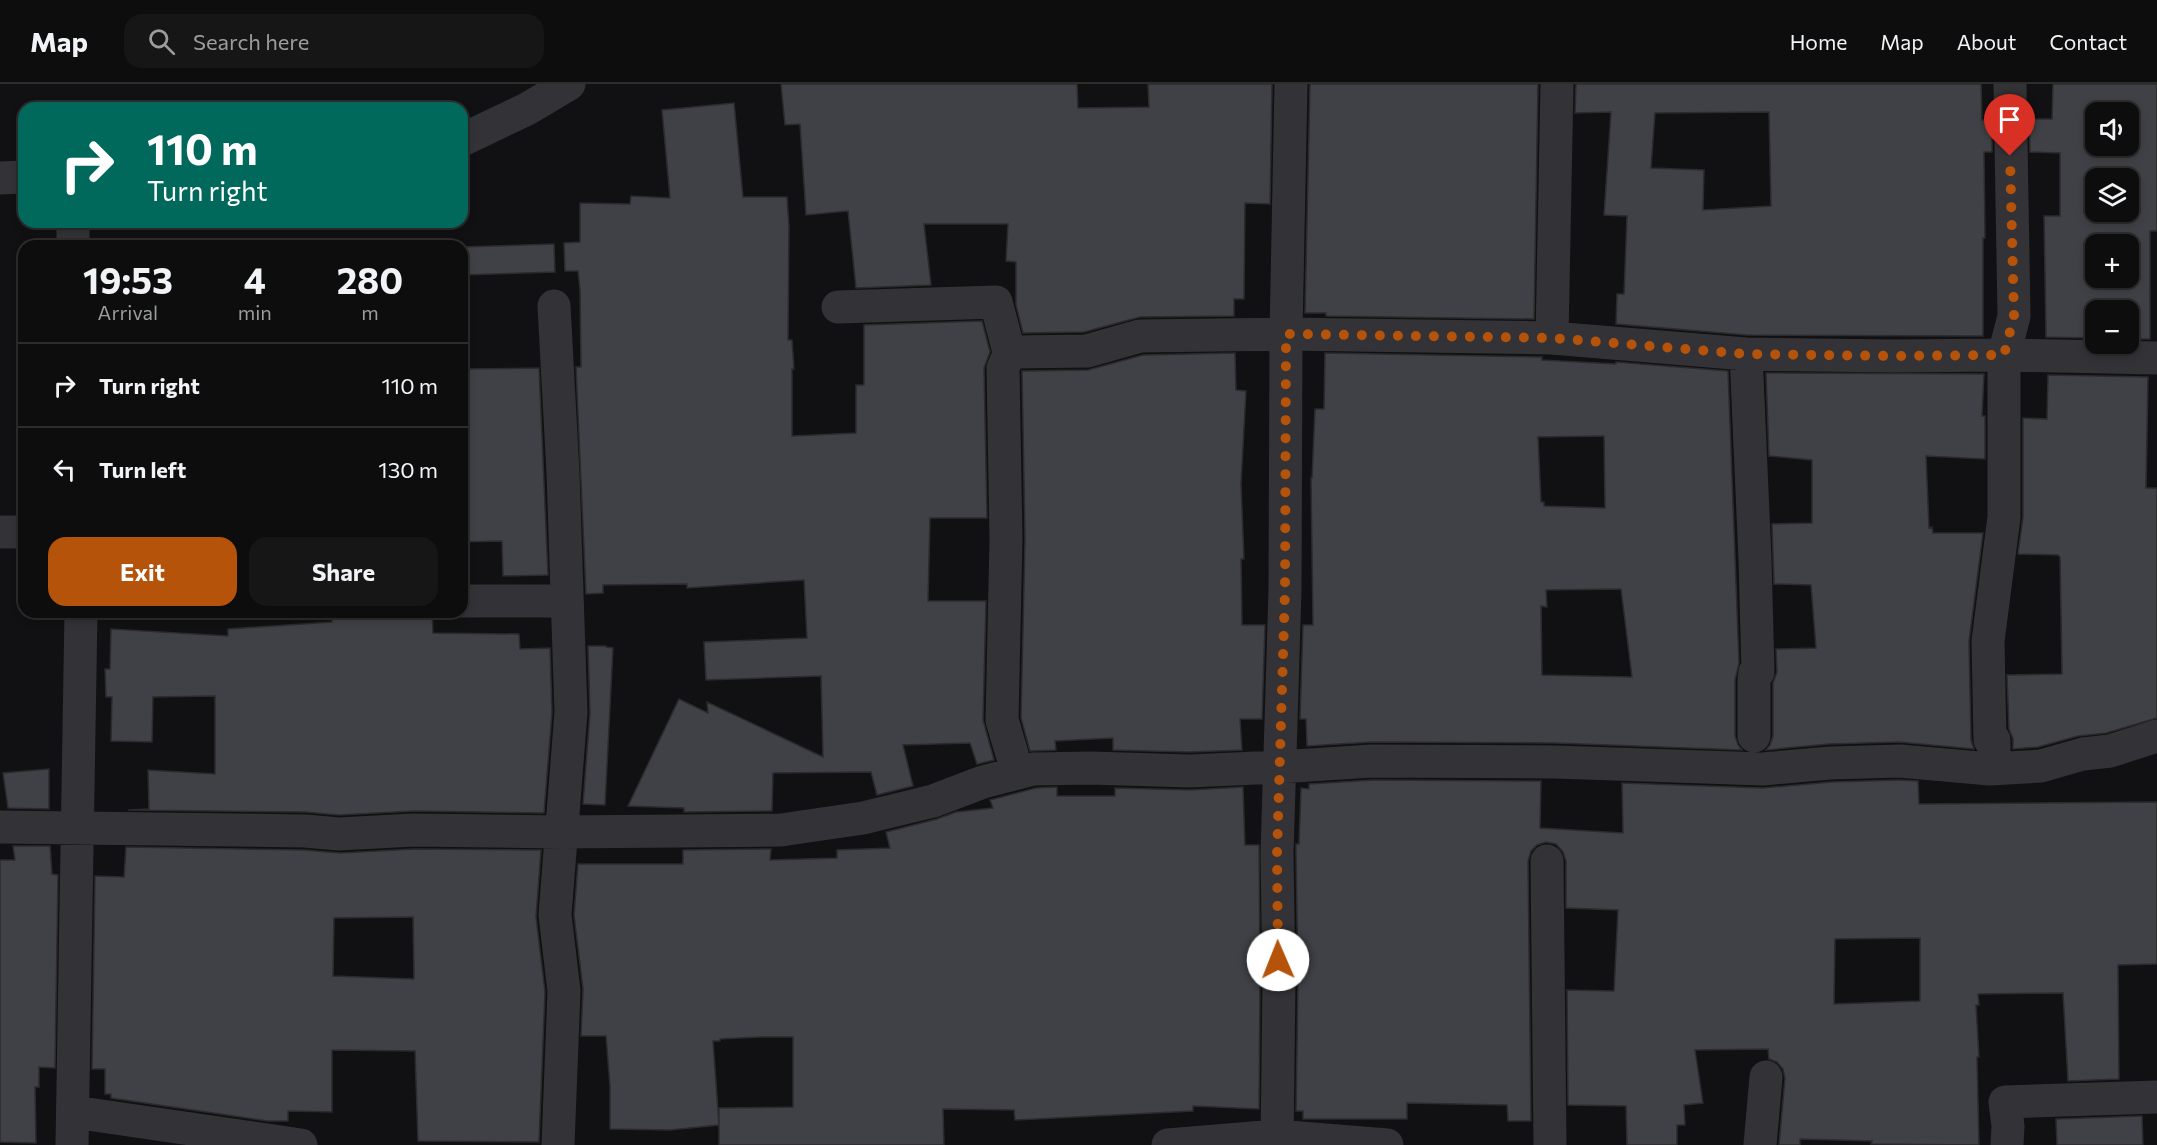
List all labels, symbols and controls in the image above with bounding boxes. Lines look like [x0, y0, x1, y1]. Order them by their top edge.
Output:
search box [124, 14, 544, 68]
text: Map [30, 24, 88, 58]
icon: search [145, 25, 178, 58]
text: Search here [193, 28, 309, 55]
text: Home [1790, 29, 1847, 54]
text: Map [1880, 29, 1924, 54]
text: About [1957, 29, 2016, 54]
text: Contact [2049, 29, 2127, 54]
pin [1984, 94, 2035, 156]
map controls [2085, 102, 2139, 354]
button: sound [2085, 102, 2139, 156]
icon: arrive [1993, 103, 2026, 136]
text: 110 m [147, 122, 258, 174]
icon: right [48, 126, 126, 204]
button: layers [2085, 168, 2139, 222]
text: Turn right [147, 174, 267, 207]
button: + [2085, 234, 2139, 288]
text: 19:53 [83, 257, 173, 301]
text: 4 [244, 257, 266, 301]
text: 280 [337, 257, 403, 301]
text: Arrival [98, 300, 158, 324]
text: min [238, 300, 272, 324]
text: m [361, 300, 379, 324]
button: − [2085, 300, 2139, 354]
icon: right [48, 369, 81, 402]
text: Turn right [99, 372, 200, 399]
text: 110 m [381, 372, 438, 399]
icon: left [48, 453, 81, 486]
text: Turn left [99, 456, 186, 483]
text: 130 m [378, 456, 438, 483]
button: Exit [48, 537, 237, 606]
button: Share [249, 537, 438, 606]
position arrow [1246, 928, 1310, 992]

